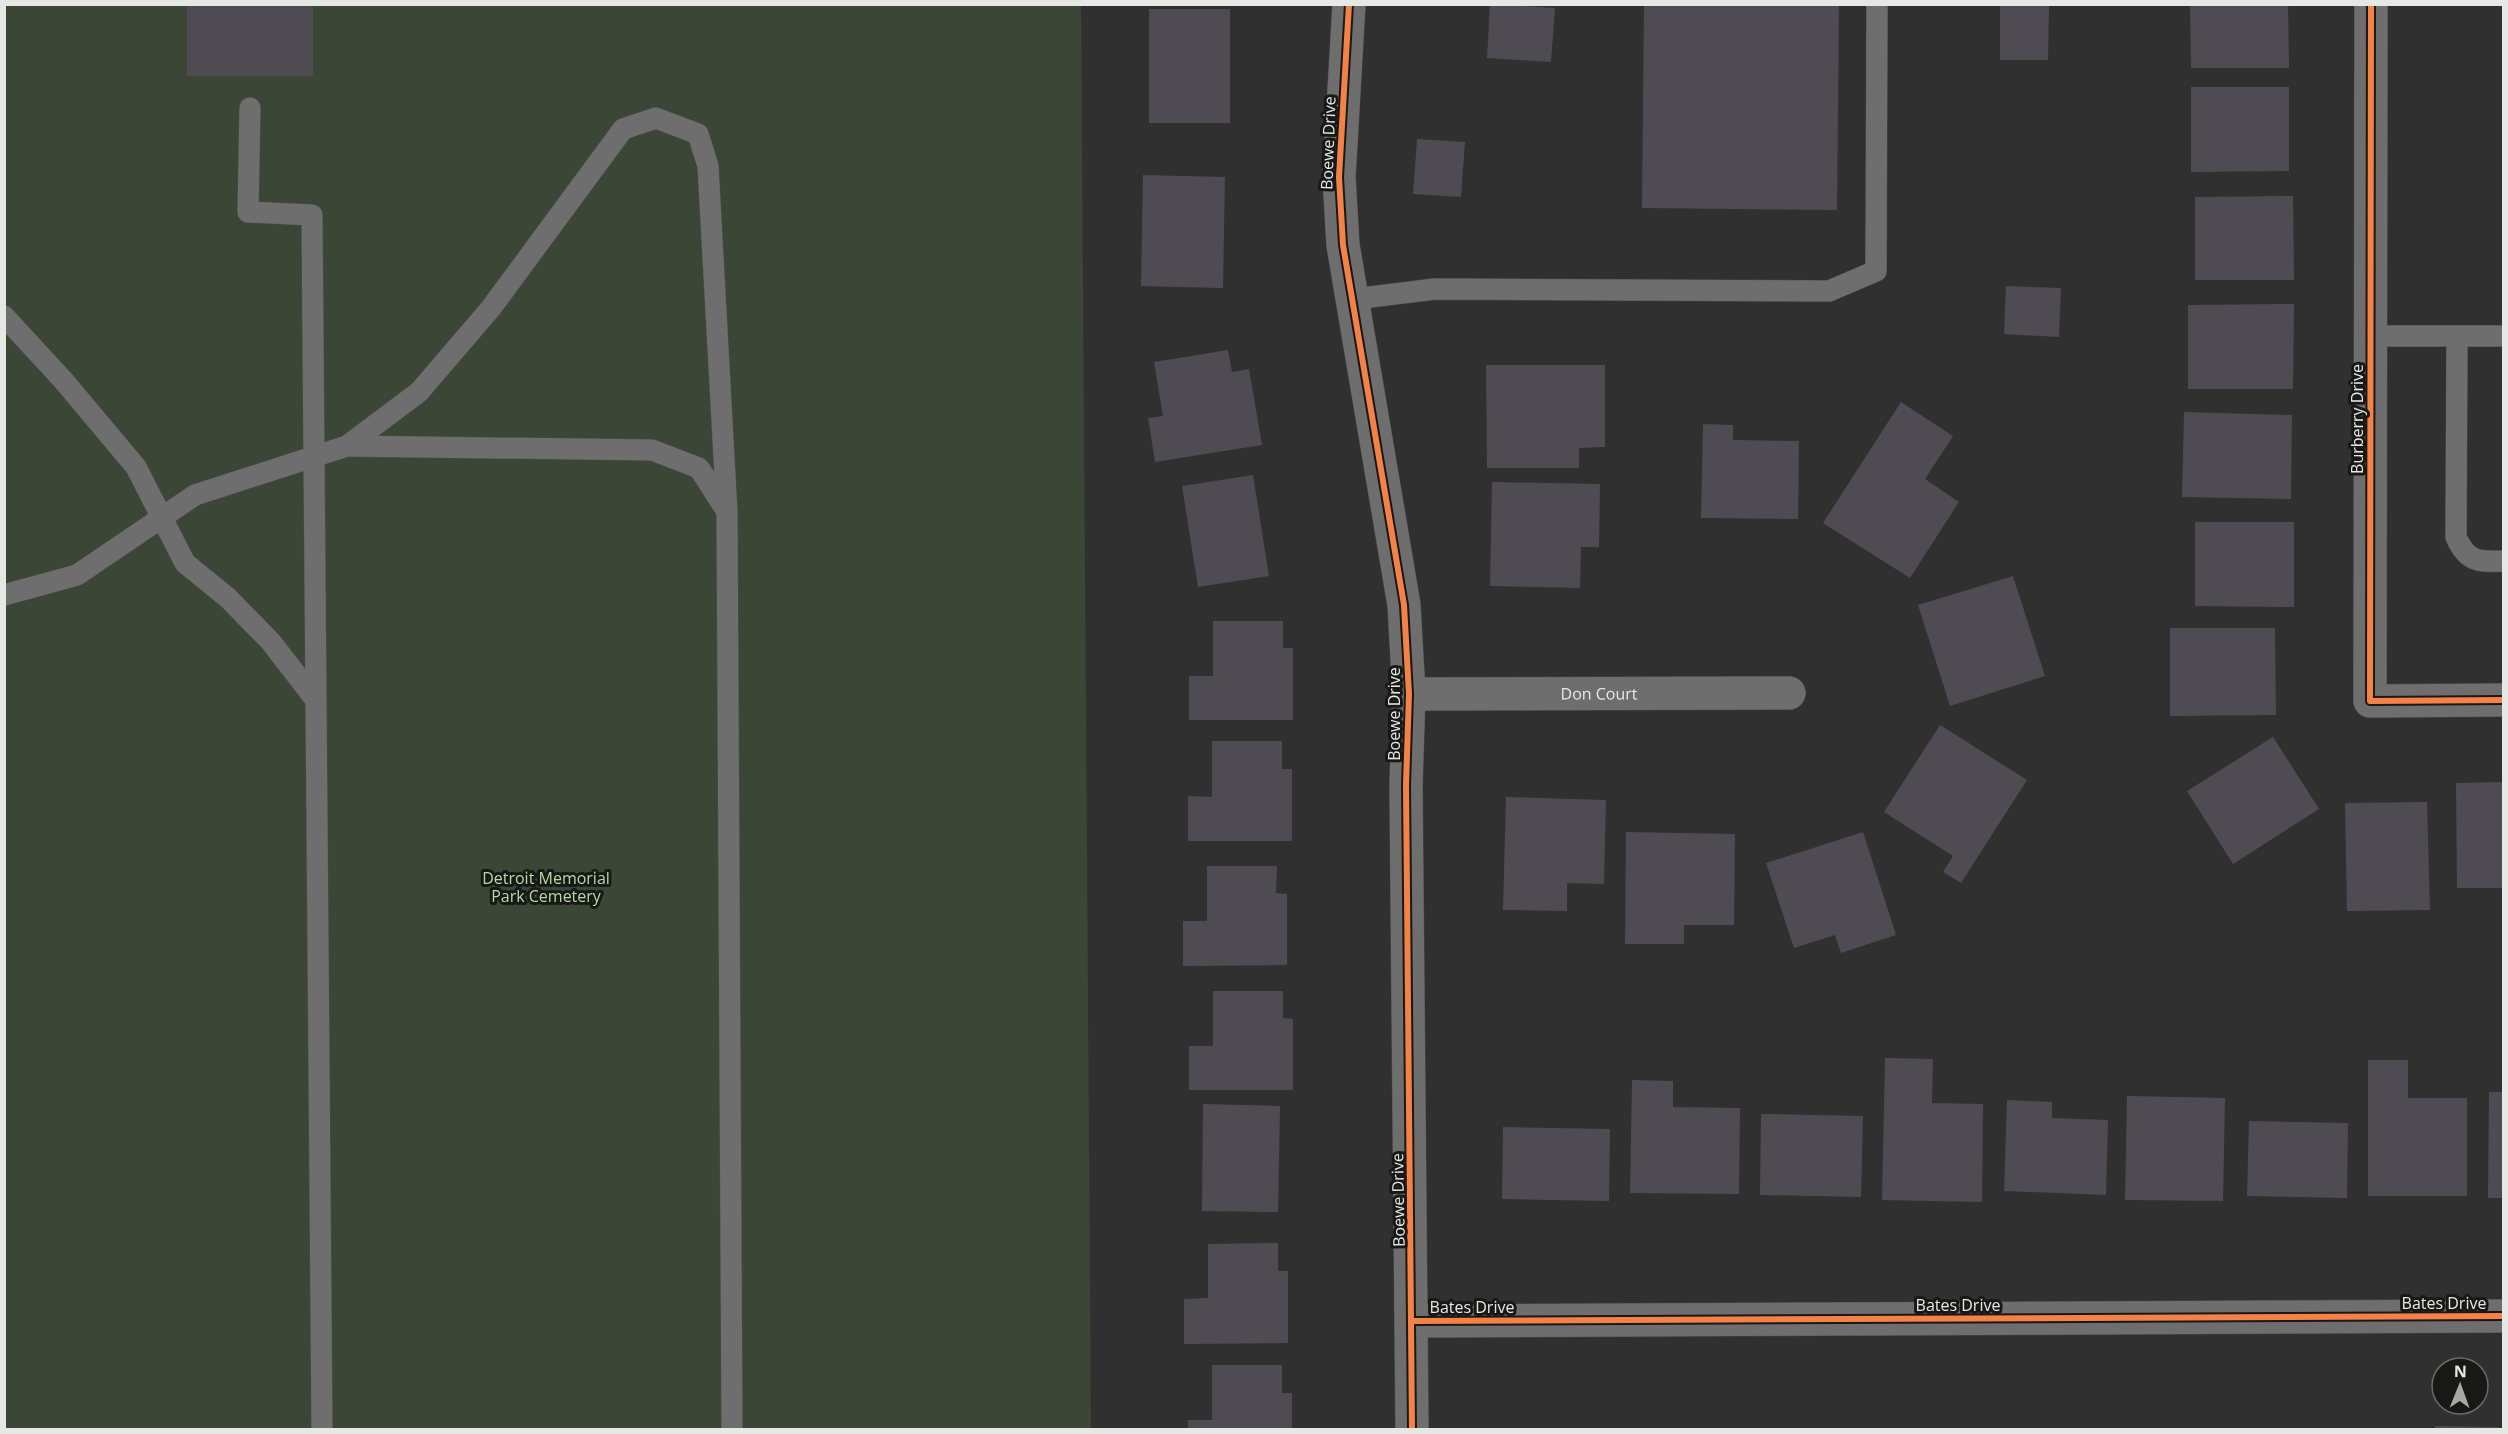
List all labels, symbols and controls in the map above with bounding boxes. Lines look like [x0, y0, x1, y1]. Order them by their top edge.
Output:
street label: Boewe Drive [1315, 96, 1341, 190]
street label: Burberry Drive [2346, 364, 2368, 474]
street label: Boewe Drive [1383, 667, 1405, 761]
street label: Don Court [1560, 682, 1638, 705]
park label: Detroit Memorial Park Cemetery [482, 867, 610, 907]
street label: Boewe Drive [1386, 1153, 1410, 1247]
street label: Bates Drive [2402, 1292, 2486, 1314]
street label: Bates Drive [1916, 1294, 2000, 1316]
street label: Bates Drive [1430, 1296, 1514, 1318]
north arrow [2430, 1356, 2490, 1416]
text: N [2454, 1360, 2467, 1382]

